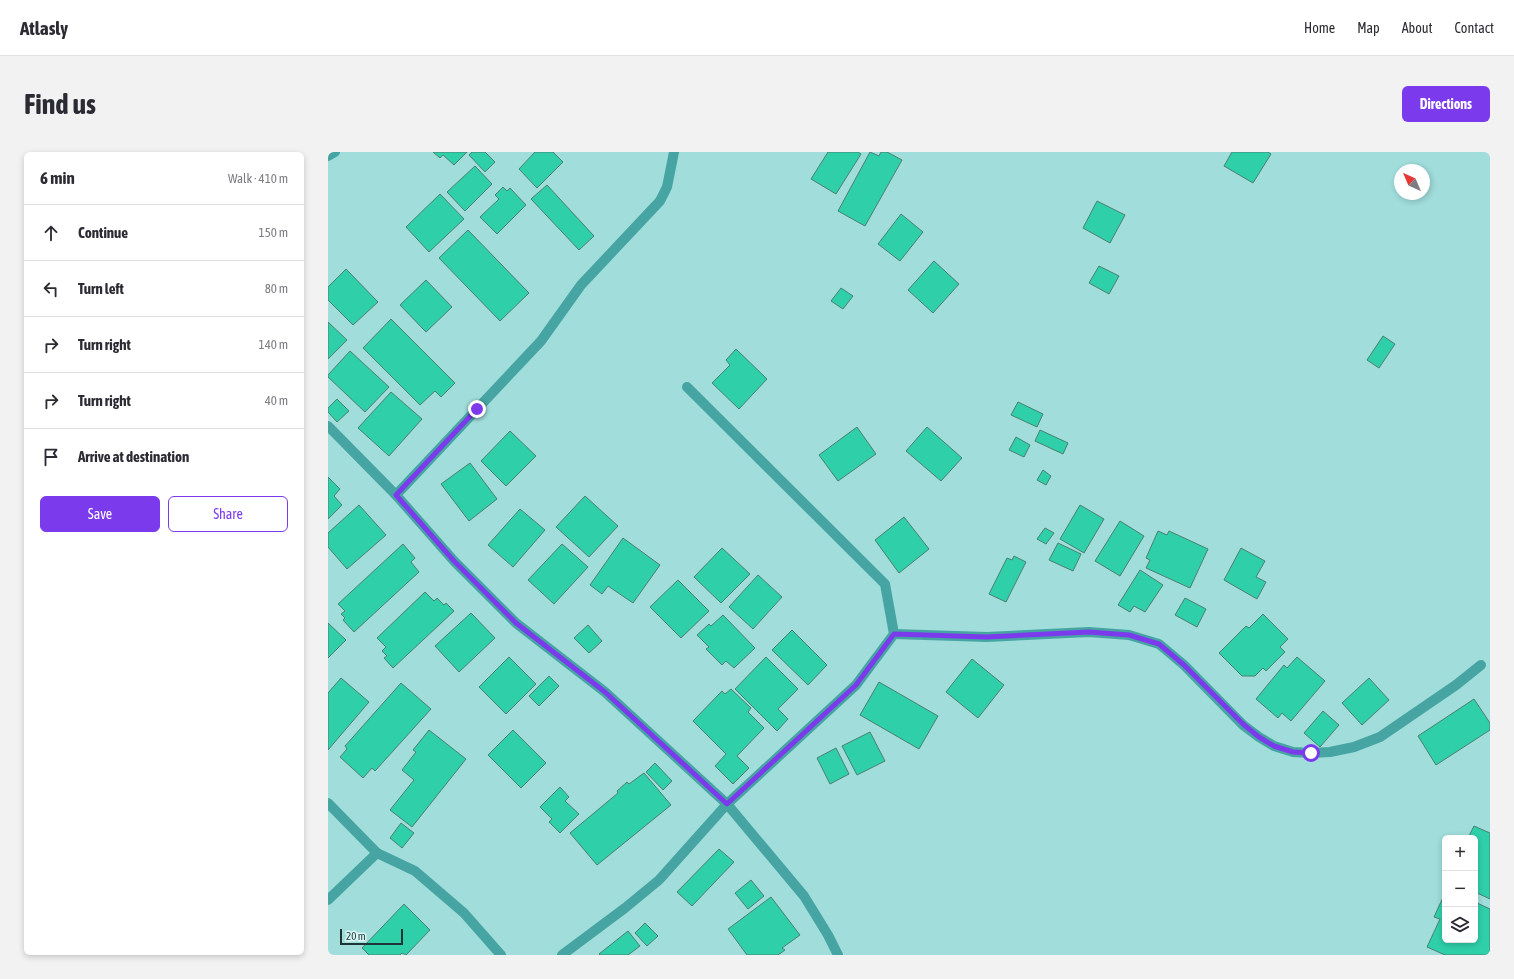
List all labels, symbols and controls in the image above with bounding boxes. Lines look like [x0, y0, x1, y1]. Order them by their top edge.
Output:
text: Atlasly [20, 17, 68, 39]
text: Home [1304, 20, 1335, 36]
text: Map [1357, 20, 1380, 36]
text: About [1402, 20, 1433, 36]
text: Contact [1455, 20, 1494, 36]
button: Directions [1402, 86, 1490, 122]
text: Find us [24, 88, 96, 120]
north arrow [1394, 164, 1430, 200]
text: 6 min [40, 168, 75, 188]
text: Walk · 410 m [228, 171, 288, 186]
icon: ahead [40, 222, 62, 244]
text: Continue [78, 224, 128, 241]
text: 150 m [259, 225, 288, 240]
icon: left [40, 278, 62, 300]
text: Turn left [78, 280, 124, 297]
text: 80 m [265, 281, 288, 296]
icon: right [40, 334, 62, 356]
text: Turn right [78, 336, 131, 353]
text: 140 m [259, 337, 288, 352]
icon: right [40, 390, 62, 412]
text: Turn right [78, 392, 131, 409]
text: 40 m [265, 393, 288, 408]
route end [468, 400, 486, 418]
icon: arrive [40, 446, 62, 468]
text: Arrive at destination [78, 448, 189, 465]
button: Save [40, 496, 160, 532]
button: Share [168, 496, 288, 532]
route start [1302, 744, 1320, 762]
map controls [1442, 835, 1478, 943]
button: + [1442, 835, 1478, 871]
button: − [1442, 871, 1478, 907]
button: layers [1442, 907, 1478, 943]
scale bar [340, 927, 403, 946]
text: 20 m [346, 930, 366, 942]

